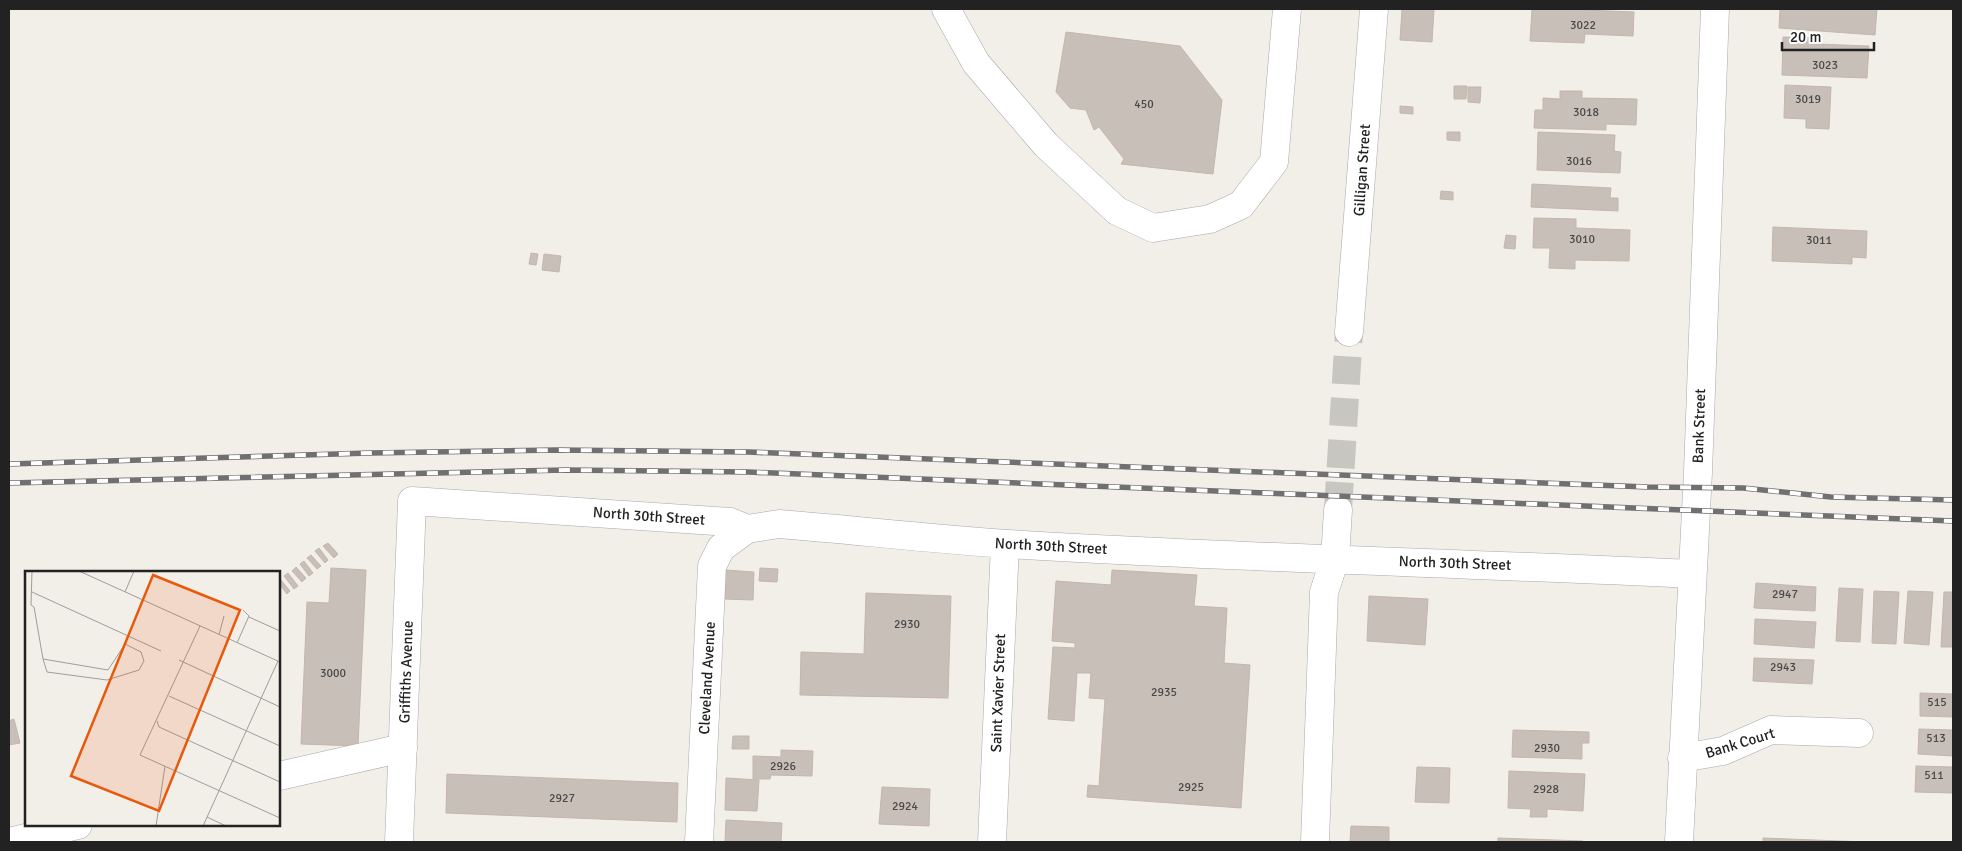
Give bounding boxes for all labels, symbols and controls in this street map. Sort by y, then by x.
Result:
house number: 3022 [1570,18,1596,33]
scale bar [1782,20,1874,52]
text: 20 m [1790,28,1821,46]
house number: 3023 [1812,58,1838,73]
house number: 3019 [1795,92,1821,107]
house number: 450 [1134,97,1154,112]
house number: 3018 [1573,105,1599,120]
street label: Gilligan Street [1350,123,1374,217]
house number: 3016 [1566,154,1592,169]
house number: 3010 [1569,232,1595,247]
house number: 3011 [1806,233,1832,248]
street label: Bank Street [1689,388,1709,464]
street label: North 30th Street [592,503,706,529]
street label: North 30th Street [994,534,1108,558]
street label: North 30th Street [1398,552,1512,574]
inset map [25,571,280,826]
house number: 2947 [1772,587,1798,602]
house number: 2930 [894,617,920,632]
street label: Griffiths Avenue [395,620,417,724]
street label: Cleveland Avenue [695,621,719,735]
street label: Saint Xavier Street [987,633,1009,753]
house number: 2943 [1770,660,1796,675]
house number: 3000 [320,666,346,681]
house number: 2935 [1151,685,1177,700]
house number: 515 [1927,695,1947,710]
street label: Bank Court [1703,724,1777,762]
house number: 513 [1926,731,1946,746]
house number: 2930 [1534,741,1560,756]
house number: 2926 [770,759,796,774]
house number: 511 [1924,768,1944,783]
house number: 2925 [1178,780,1204,795]
house number: 2928 [1533,782,1559,797]
house number: 2927 [549,791,575,806]
house number: 2924 [892,799,918,814]

